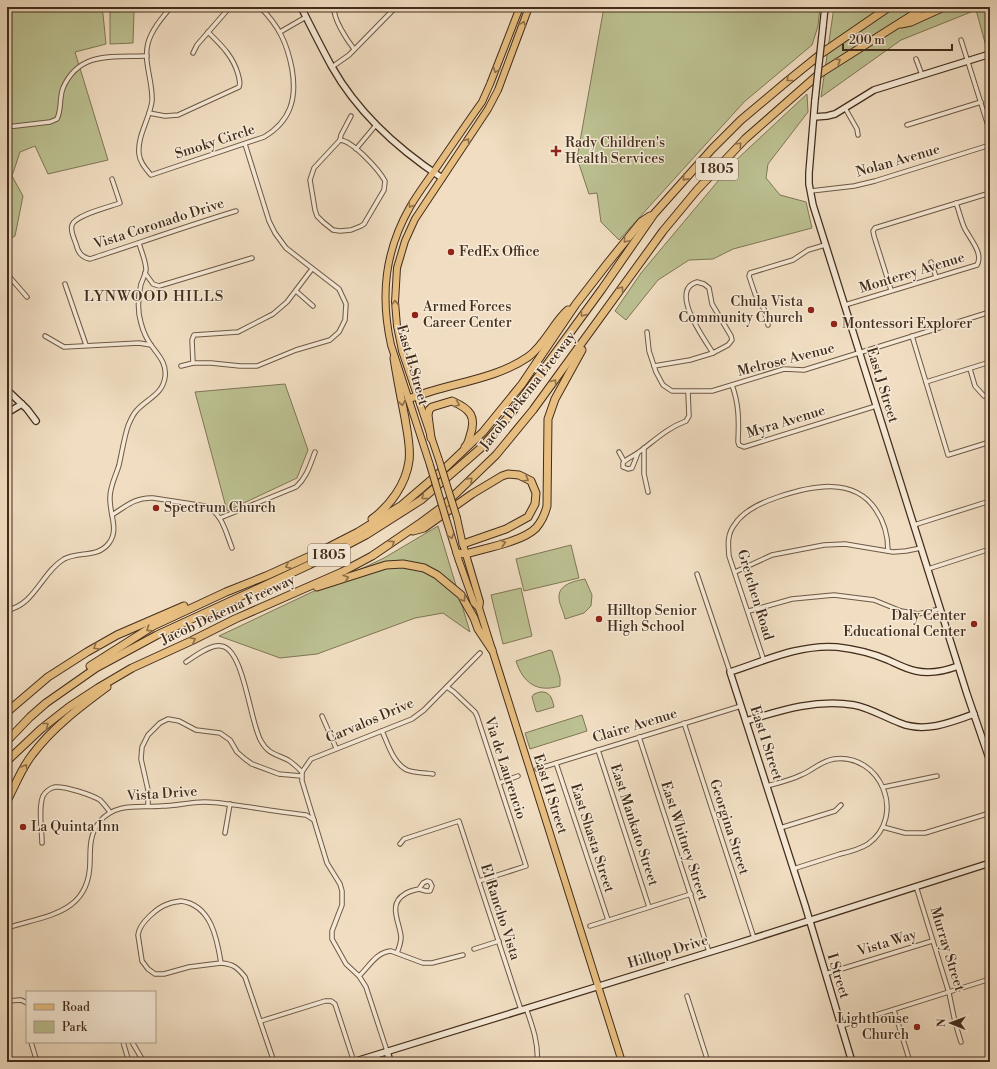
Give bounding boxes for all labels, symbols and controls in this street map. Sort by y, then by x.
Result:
one-way arrow [518,20,526,27]
scale bar [843,26,952,52]
text: 200 m [849,33,885,48]
one-way arrow [834,59,841,66]
one-way arrow [493,65,501,73]
one-way arrow [787,74,794,81]
street label: Smoky Circle [173,121,257,163]
place label: Rady Children's Health Services [565,134,665,168]
one-way arrow [462,138,469,145]
street label: Nolan Avenue [854,140,942,182]
one-way arrow [734,142,742,150]
marker: Rady Children's Health Services [550,145,562,157]
road number: I 805 [696,158,738,180]
one-way arrow [683,174,690,181]
street label: Vista Coronado Drive [90,194,227,254]
one-way arrow [409,201,416,208]
one-way arrow [623,235,630,243]
place label: FedEx Office [459,243,540,261]
marker: FedEx Office [446,247,456,257]
street label: Monterey Avenue [857,248,967,298]
one-way arrow [616,286,624,293]
district label: LYNWOOD HILLS [84,287,224,306]
place label: Chula Vista Community Church [678,293,804,327]
place label: Armed Forces Career Center [422,298,512,332]
one-way arrow [391,300,399,306]
marker: Chula Vista Community Church [806,305,816,315]
marker: Armed Forces Career Center [410,310,420,320]
one-way arrow [581,310,588,317]
place label: Montessori Explorer [842,315,972,333]
marker: Montessori Explorer [829,319,839,329]
street label: East H Street [392,323,432,407]
street label: Jacob Dekema Freeway [475,328,580,455]
street label: Melrose Avenue [736,339,836,381]
street label: East J Street [862,345,902,425]
one-way arrow [549,379,556,386]
one-way arrow [397,400,406,406]
one-way arrow [453,400,460,408]
street label: Myra Avenue [744,402,828,442]
one-way arrow [521,474,528,481]
one-way arrow [465,477,473,485]
one-way arrow [421,492,429,499]
place label: Spectrum Church [164,499,277,517]
marker: Spectrum Church [151,503,161,513]
one-way arrow [446,532,455,539]
one-way arrow [500,539,507,548]
one-way arrow [388,540,395,548]
road number: I 805 [308,544,350,566]
street label: Gretchen Road [733,547,777,643]
one-way arrow [284,561,292,569]
street label: Jacob Dekema Freeway [157,571,298,649]
one-way arrow [343,574,350,583]
one-way arrow [458,595,465,602]
place label: Hilltop Senior High School [607,602,697,636]
place label: Daly Center Educational Center [843,607,966,641]
marker: Hilltop Senior High School [594,614,604,624]
marker: Daly Center Educational Center [969,619,979,629]
one-way arrow [146,624,153,632]
one-way arrow [188,637,196,645]
one-way arrow [93,643,100,650]
street label: Carvalos Drive [323,694,417,748]
street label: East I Street [746,704,786,782]
street label: Claire Avenue [591,705,679,747]
street label: Via de Laurencio [480,713,530,822]
one-way arrow [41,723,48,730]
street label: East H Street [529,752,571,836]
street label: East Mankato Street [606,762,662,888]
one-way arrow [20,764,27,771]
street label: Georgina Street [705,777,753,877]
street label: East Whitney Street [656,779,712,903]
street label: East Shasta Street [566,781,618,895]
street label: Vista Drive [125,783,198,806]
place label: La Quinta Inn [31,818,120,836]
marker: La Quinta Inn [18,822,28,832]
street label: El Rancho Vista [476,861,524,963]
street label: Murray Street [926,905,968,993]
street label: Vista Way [854,925,919,961]
street label: Hilltop Drive [625,931,711,973]
street label: I Street [823,951,853,1001]
legend [26,991,156,1043]
text: Road [62,1000,90,1015]
north arrow [931,1003,971,1043]
place label: Lighthouse Church [837,1010,910,1044]
text: N [935,1018,949,1027]
text: Park [62,1020,88,1035]
marker: Lighthouse Church [912,1022,922,1032]

